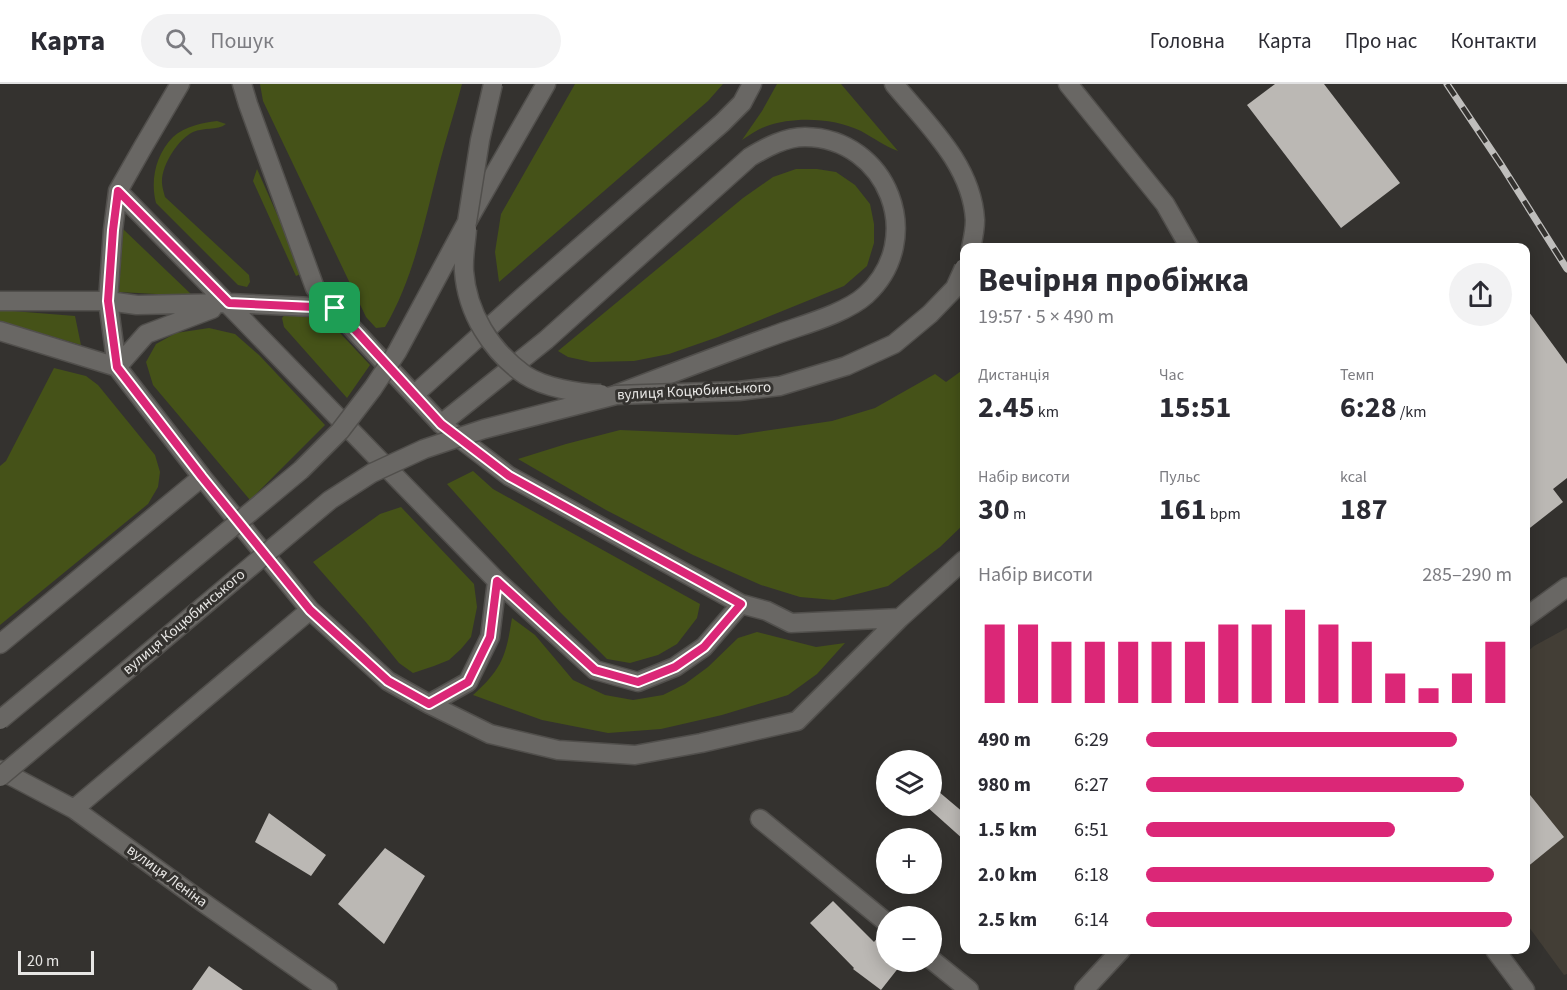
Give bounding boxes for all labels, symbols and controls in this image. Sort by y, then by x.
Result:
search box [141,14,561,68]
text: Карта [30,21,105,61]
icon: search [162,25,195,58]
text: Пошук [210,25,274,57]
text: Головна [1150,26,1225,56]
text: Карта [1258,26,1312,56]
text: Про нас [1345,26,1417,56]
text: Контакти [1450,26,1537,56]
text: Вечірня пробіжка [978,257,1249,304]
button: share [1449,263,1512,326]
pin [309,282,360,333]
icon: arrive [318,291,351,324]
text: 19:57 · 5 × 490 m [978,303,1114,331]
text: Дистанція [978,364,1050,386]
text: Час [1159,364,1184,386]
text: Темп [1340,364,1374,386]
street label: вулиця Коцюбинського [616,376,772,406]
text: 2.45 [978,386,1035,429]
text: 15:51 [1159,386,1231,429]
text: 6:28 [1340,386,1397,429]
text: km [1035,401,1059,423]
text: /km [1397,401,1427,423]
text: Набір висоти [978,466,1070,488]
text: Пульс [1159,466,1200,488]
text: kcal [1340,466,1367,488]
text: 30 [978,488,1010,531]
text: 161 [1159,488,1207,531]
text: 187 [1340,488,1388,531]
text: m [1010,503,1026,525]
text: bpm [1207,503,1241,525]
text: Набір висоти [978,561,1093,589]
text: 285–290 m [1422,561,1512,589]
street label: вулиця Коцюбинського [118,564,250,680]
text: 490 m [978,726,1031,754]
text: 6:29 [1074,726,1109,754]
map controls [876,750,942,972]
button: layers [876,750,942,816]
text: 980 m [978,771,1031,799]
text: 6:27 [1074,771,1109,799]
text: 1.5 km [978,816,1037,844]
text: 6:51 [1074,816,1109,844]
button: + [876,828,942,894]
street label: вулиця Леніна [122,840,212,912]
text: 2.0 km [978,861,1037,889]
text: 6:18 [1074,861,1109,889]
button: − [876,906,942,972]
text: 2.5 km [978,906,1037,934]
text: 6:14 [1074,906,1109,934]
scale bar [18,948,94,976]
text: 20 m [27,950,59,972]

